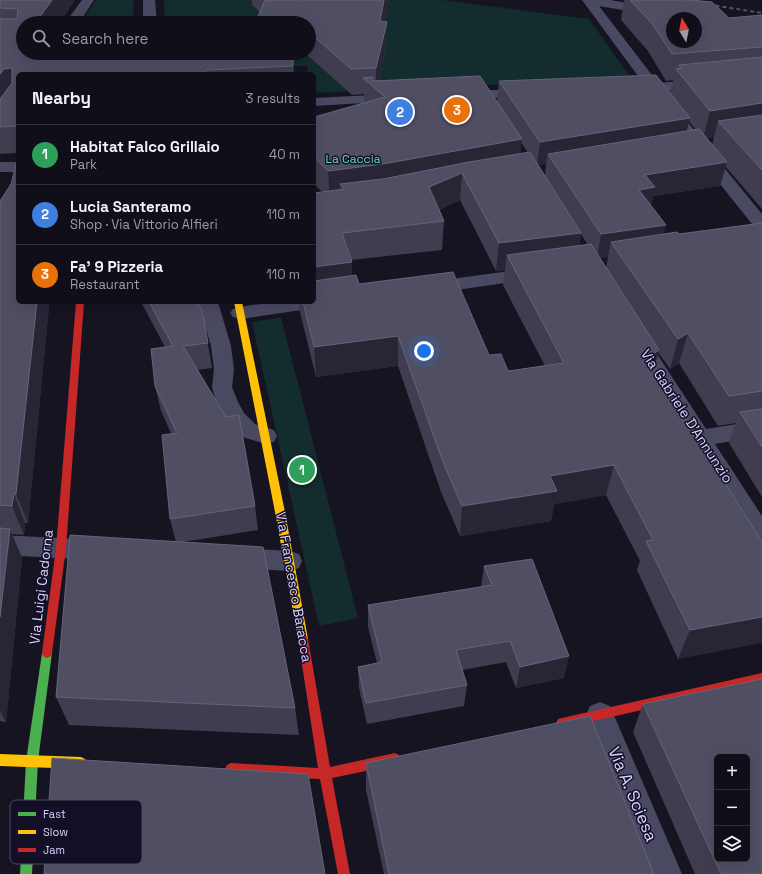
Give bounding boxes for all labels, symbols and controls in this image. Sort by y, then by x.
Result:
north arrow [666,12,702,48]
search box [16,16,316,60]
icon: search [30,27,52,49]
text: Search here [62,29,148,48]
text: Nearby [32,87,91,109]
text: 3 results [246,90,300,107]
pin: 3 [444,95,470,125]
pin: 2 [387,97,413,127]
text: Habitat Falco Grillaio [70,137,220,156]
text: 1 [42,146,48,163]
text: 40 m [269,146,300,163]
park label: La Caccia [325,151,381,167]
text: Park [70,156,97,173]
text: Lucia Santeramo [70,197,191,216]
text: 2 [41,206,49,223]
text: 110 m [266,206,300,223]
text: Shop · Via Vittorio Alfieri [70,216,218,233]
text: Fa’ 9 Pizzeria [70,257,163,276]
text: 3 [41,266,49,283]
text: 110 m [266,266,300,283]
text: Restaurant [70,276,140,293]
your location [414,341,434,361]
street label: Via Gabriele D'Annunzio [637,346,737,486]
pin: 1 [289,455,315,485]
street label: Via Francesco Baracca [272,510,316,664]
street label: Via Luigi Cadorna [25,528,57,646]
street label: Via A. Sciesa [603,743,663,845]
map controls [714,754,750,862]
button: + [714,754,750,790]
button: − [714,790,750,826]
legend [10,800,142,864]
text: Fast [43,807,66,821]
text: Slow [43,825,68,839]
button: layers [714,826,750,862]
text: Jam [43,843,65,857]

